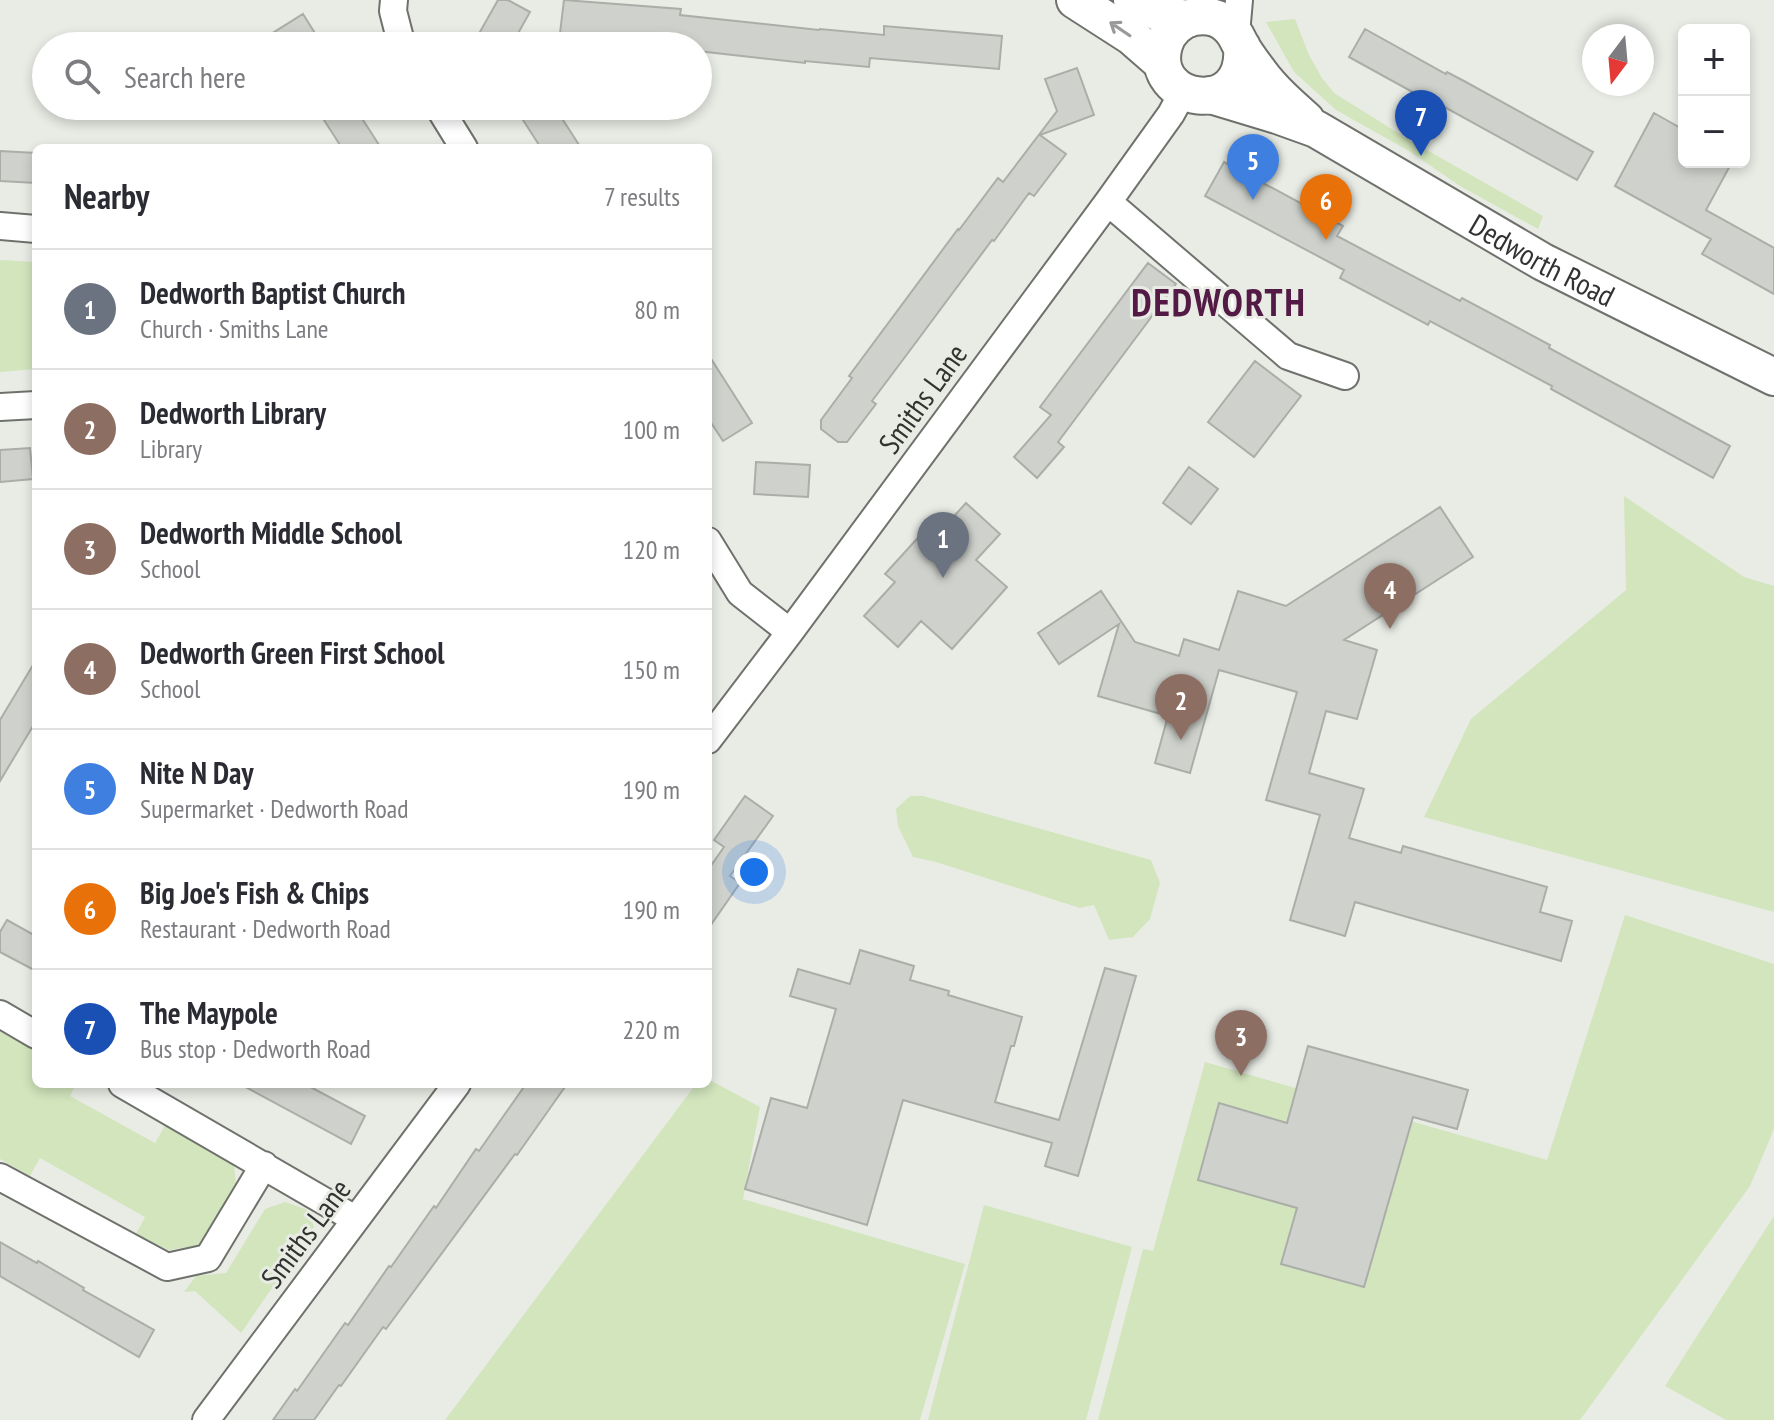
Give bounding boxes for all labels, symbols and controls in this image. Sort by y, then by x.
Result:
one-way arrow [1110,21,1132,37]
north arrow [1582,24,1654,96]
map controls [1678,24,1750,168]
button: + [1678,24,1750,96]
search box [32,32,712,120]
icon: search [60,54,104,98]
text: Search here [124,57,246,96]
pin: 7 [1395,90,1447,156]
button: − [1678,96,1750,168]
pin: 5 [1227,134,1279,200]
text: Nearby [64,174,149,218]
pin: 6 [1300,174,1352,240]
text: 7 results [604,180,680,213]
street label: Dedworth Road [1463,204,1622,314]
text: Dedworth Baptist Church [140,273,405,312]
district label: DEDWORTH [1131,277,1307,326]
text: 1 [84,293,96,326]
text: 80 m [634,293,680,326]
text: Church · Smiths Lane [140,312,329,345]
street label: Smiths Lane [869,335,975,461]
text: Dedworth Library [140,393,326,432]
text: 2 [84,413,96,446]
text: 100 m [622,413,680,446]
text: Library [140,432,202,465]
pin: 1 [917,512,969,578]
text: Dedworth Middle School [140,513,402,552]
text: 3 [84,533,96,566]
text: 120 m [622,533,680,566]
text: School [140,552,200,585]
pin: 4 [1364,563,1416,629]
text: Dedworth Green First School [140,633,445,672]
text: 4 [84,653,96,686]
text: 150 m [622,653,680,686]
text: School [140,672,200,705]
pin: 2 [1155,674,1207,740]
text: Nite N Day [140,753,253,792]
text: 5 [84,773,96,806]
text: 190 m [622,773,680,806]
text: Supermarket · Dedworth Road [140,792,409,825]
your location [734,852,774,892]
text: Big Joe's Fish & Chips [140,873,369,912]
text: 6 [84,893,96,926]
text: 190 m [622,893,680,926]
text: Restaurant · Dedworth Road [140,912,391,945]
text: The Maypole [140,993,278,1032]
pin: 3 [1215,1010,1267,1076]
text: 7 [84,1013,96,1046]
text: 220 m [622,1013,680,1046]
text: Bus stop · Dedworth Road [140,1032,371,1065]
street label: Smiths Lane [251,1171,359,1295]

